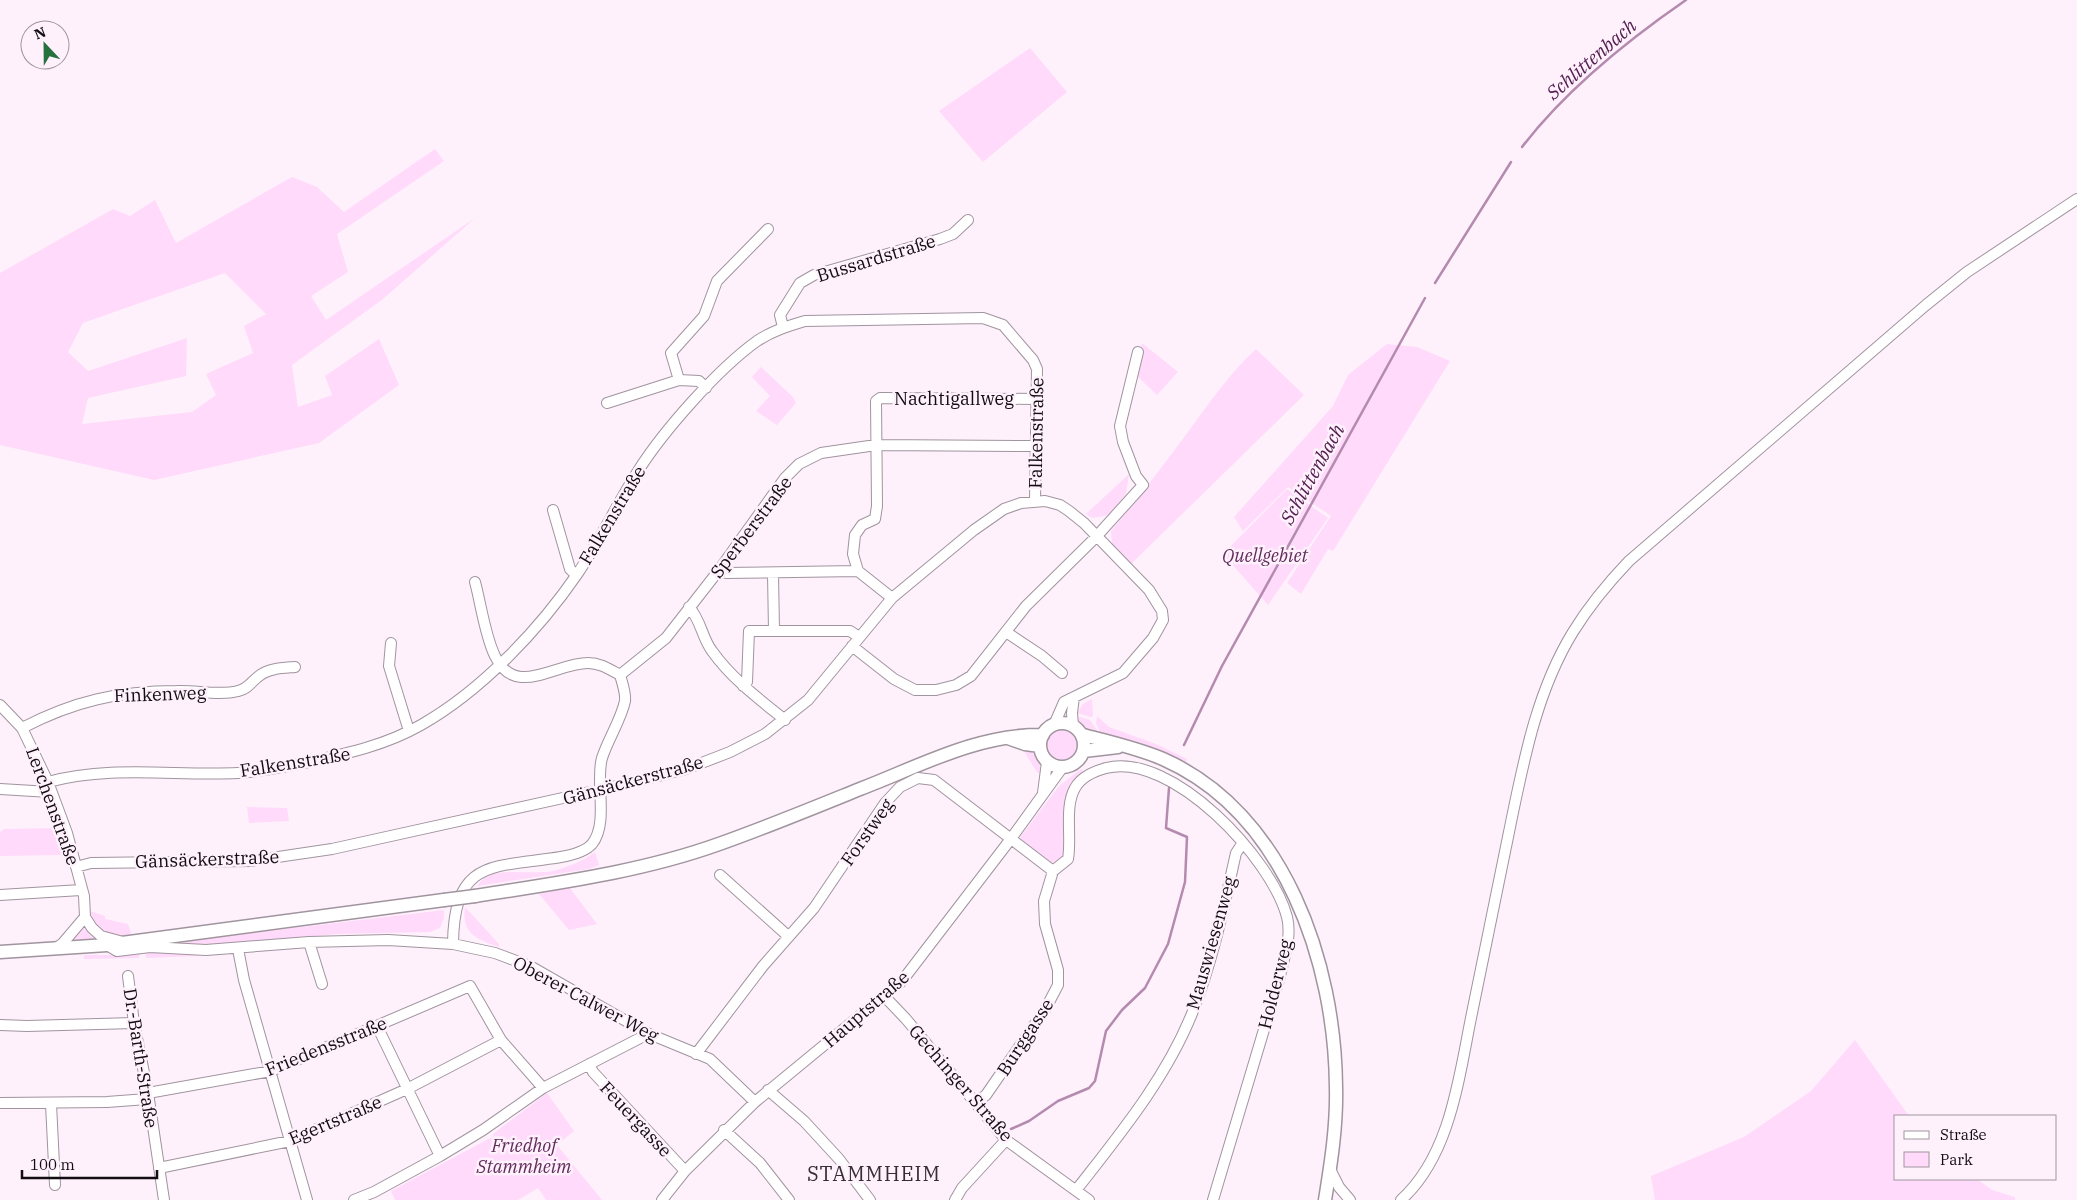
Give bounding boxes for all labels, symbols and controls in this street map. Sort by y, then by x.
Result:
water label: Schlittenbach [1540,13,1641,105]
north arrow [20,20,70,70]
text: N [32,23,49,43]
street label: Bussardstraße [814,229,938,287]
street label: Falkenstraße [1024,377,1048,489]
street label: Nachtigallweg [894,387,1014,410]
water label: Schlittenbach [1274,419,1350,529]
street label: Falkenstraße [574,461,650,569]
street label: Sperberstraße [705,471,797,583]
park label: Quellgebiet [1222,544,1309,567]
street label: Finkenweg [113,681,207,707]
street label: Falkenstraße [238,742,352,782]
street label: Lerchenstraße [21,744,85,868]
street label: Gänsäckerstraße [560,750,706,810]
street label: Forstweg [835,794,899,870]
street label: Gänsäckerstraße [135,845,279,873]
street label: Mauswiesenweg [1181,873,1241,1012]
street label: Holderweg [1253,936,1297,1031]
street label: Oberer Calwer Weg [509,951,663,1047]
street label: Hauptstraße [818,965,914,1053]
street label: Dr.-Barth-Straße [119,987,163,1129]
street label: Burggasse [992,994,1058,1080]
street label: Friedensstraße [262,1011,390,1081]
street label: Gechinger Straße [904,1020,1018,1146]
street label: Feuergasse [595,1076,677,1162]
street label: Egertstraße [285,1090,385,1150]
legend [1894,1115,2057,1180]
text: Straße [1940,1125,1987,1144]
park label: Friedhof Stammheim [476,1134,571,1178]
scale bar [22,1148,158,1180]
text: Park [1940,1150,1973,1169]
text: 100 m [30,1155,75,1174]
district label: STAMMHEIM [807,1160,941,1187]

